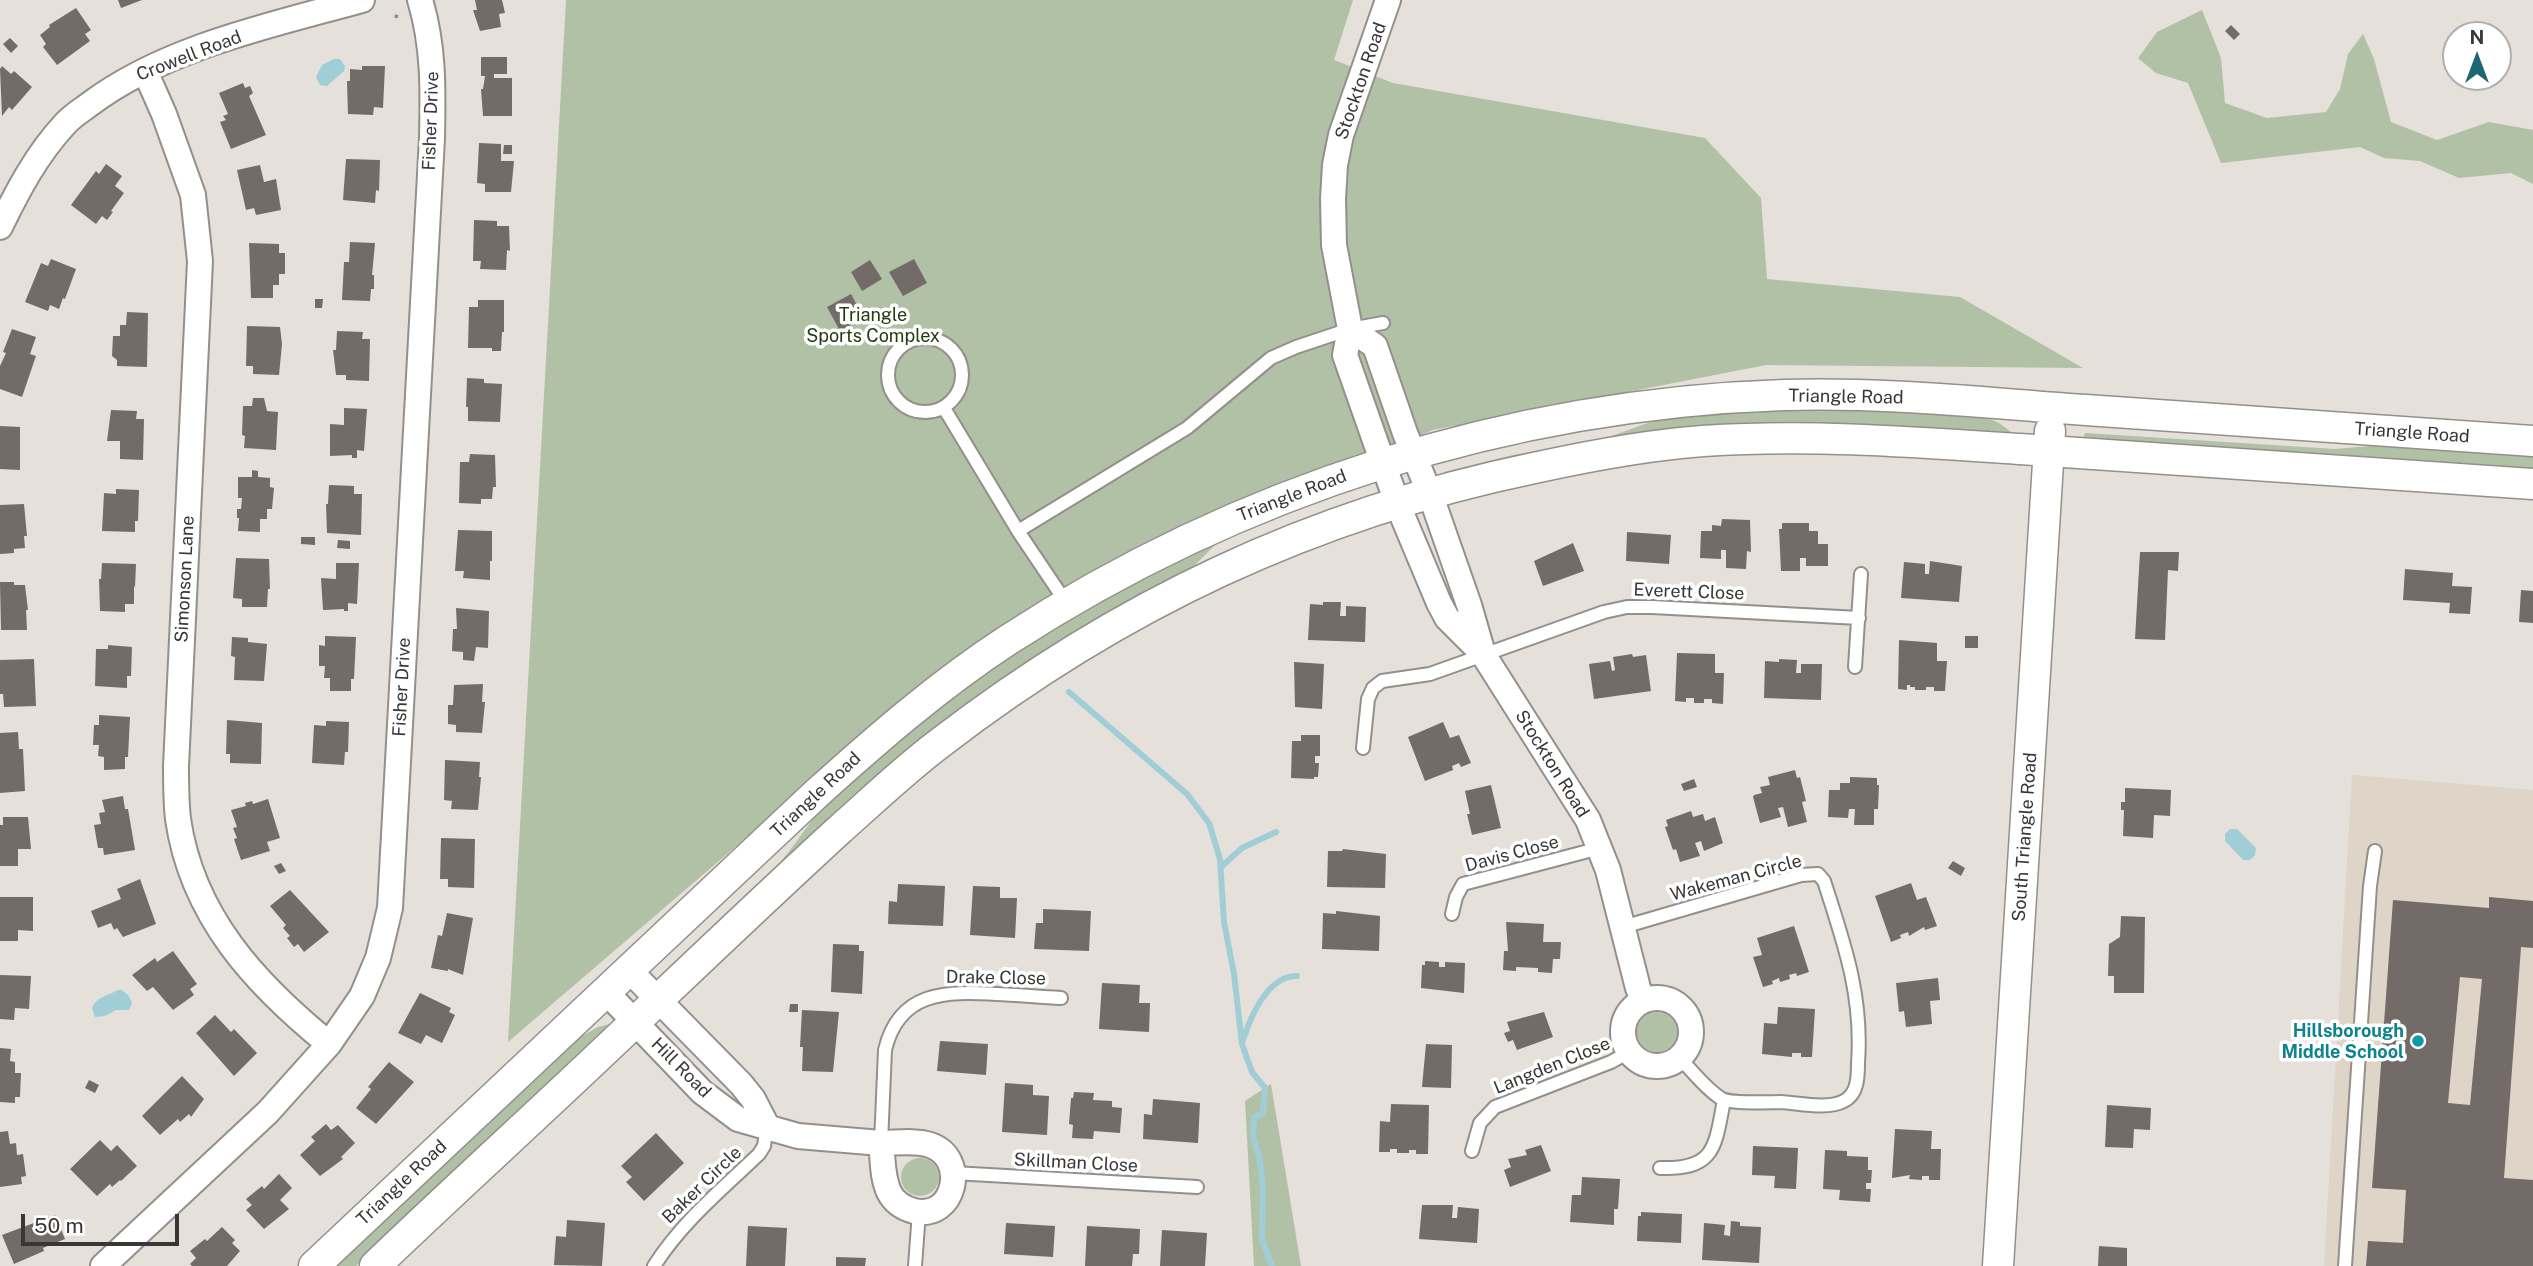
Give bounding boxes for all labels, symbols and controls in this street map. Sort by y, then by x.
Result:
street label: Stockton Road [1331,20,1391,142]
north arrow [2442,21,2512,91]
street label: Crowell Road [133,26,245,86]
text: N [2470,26,2484,48]
street label: Fisher Drive [418,71,444,171]
park label: Triangle Sports Complex [806,304,940,346]
street label: Triangle Road [1788,385,1904,409]
street label: Triangle Road [2354,418,2470,448]
street label: Triangle Road [1234,465,1350,527]
street label: Simonson Lane [171,515,199,643]
street label: Everett Close [1633,579,1745,605]
street label: Fisher Drive [389,637,415,737]
street label: Stockton Road [1510,706,1594,822]
street label: Triangle Road [766,748,866,842]
street label: South Triangle Road [2008,752,2042,922]
street label: Davis Close [1463,831,1561,877]
street label: Wakeman Circle [1668,850,1804,906]
street label: Drake Close [946,966,1046,990]
place label: Hillsborough Middle School [2281,1020,2404,1062]
street label: Hill Road [646,1033,716,1103]
street label: Langden Close [1491,1033,1613,1099]
marker: Hillsborough Middle School [2410,1033,2426,1049]
street label: Triangle Road [352,1136,452,1230]
street label: Baker Circle [658,1142,746,1228]
street label: Skillman Close [1013,1149,1139,1177]
scale bar [24,1200,182,1244]
text: 50 m [34,1213,84,1238]

